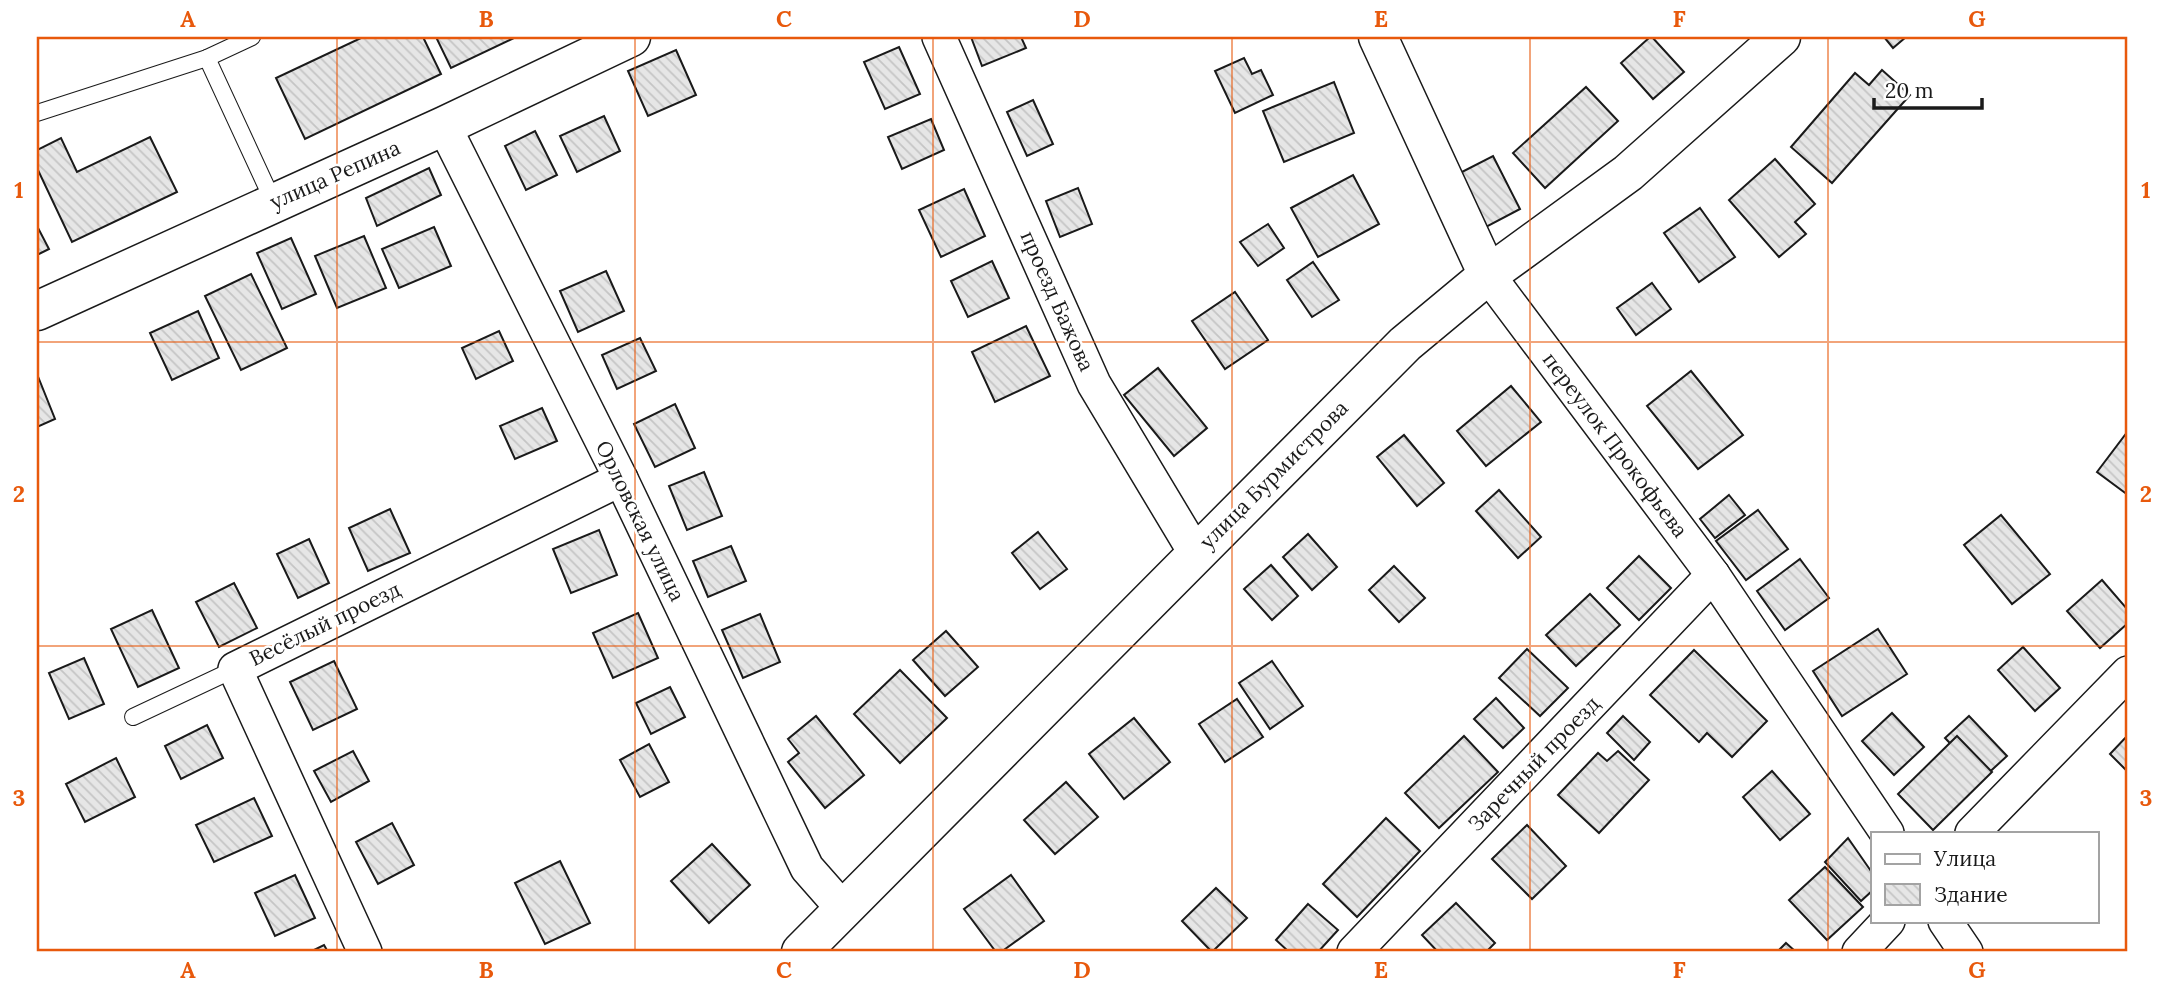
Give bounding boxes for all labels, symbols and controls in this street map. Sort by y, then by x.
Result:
text: A [180,4,196,33]
text: B [478,4,494,33]
text: C [776,4,792,33]
text: D [1073,4,1091,33]
text: E [1374,4,1388,33]
text: F [1672,4,1686,33]
text: G [1968,4,1986,33]
scale bar [1874,66,1983,110]
text: 20 m [1885,77,1934,104]
street label: улица Репина [265,134,404,215]
text: 1 [14,175,24,204]
text: 1 [2141,175,2151,204]
street label: проезд Бажова [1014,226,1101,375]
street label: переулок Прокофьева [1537,347,1694,543]
street label: улица Бурмистрова [1194,394,1354,555]
street label: Орловская улица [590,436,691,606]
text: 2 [13,479,25,508]
text: 2 [2140,479,2152,508]
street label: Весёлый проезд [245,575,405,672]
street label: Заречный проезд [1462,690,1605,837]
text: 3 [13,783,25,812]
text: 3 [2140,783,2152,812]
legend [1871,832,2098,922]
text: Улица [1933,845,1996,872]
text: Здание [1934,881,2008,908]
text: A [180,955,196,984]
text: B [478,955,494,984]
text: C [776,955,792,984]
text: D [1073,955,1091,984]
text: E [1374,955,1388,984]
text: F [1672,955,1686,984]
text: G [1968,955,1986,984]

